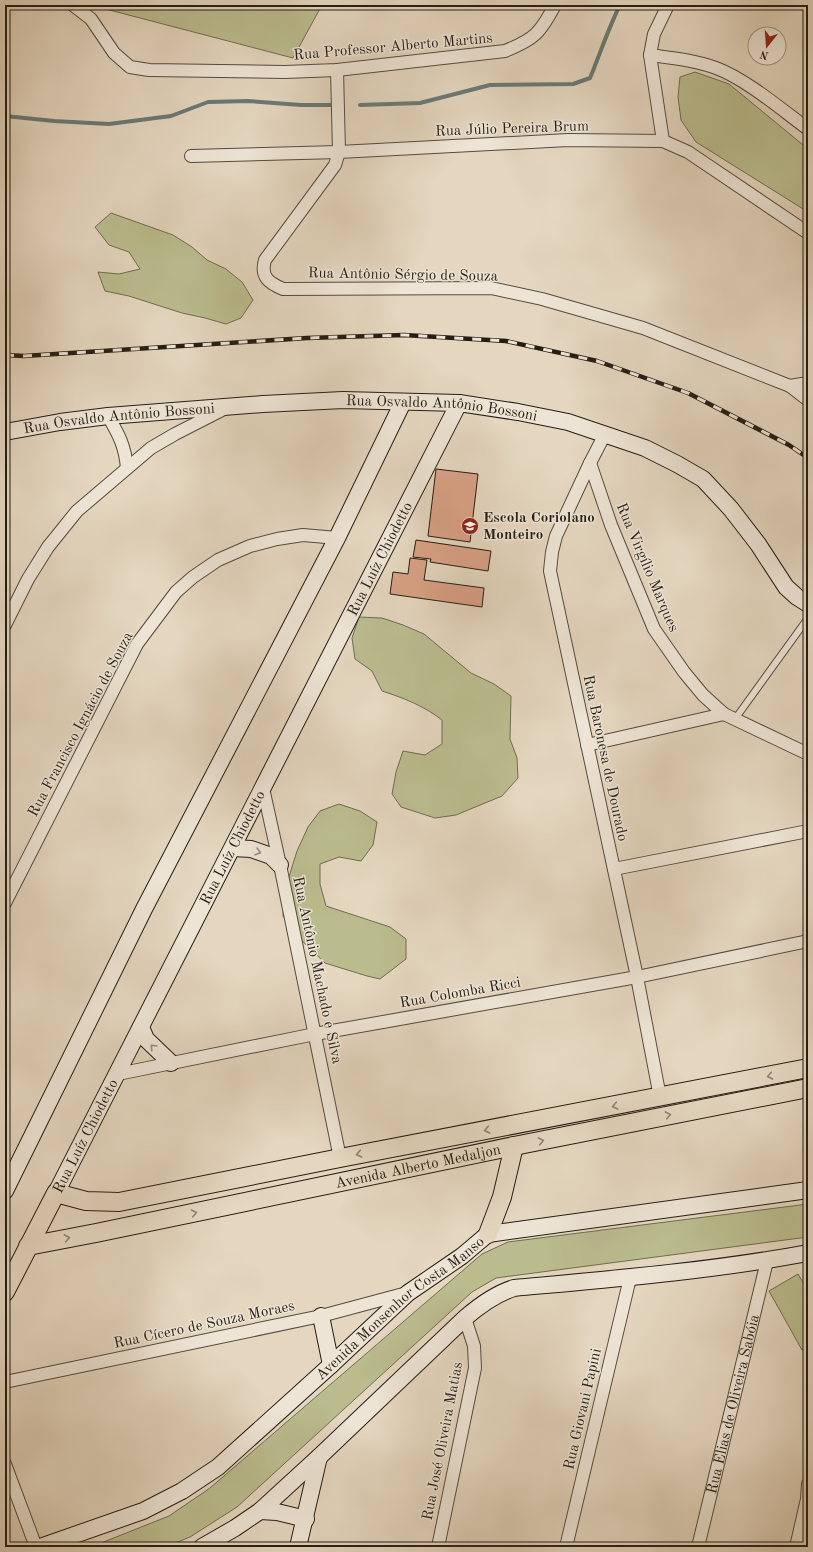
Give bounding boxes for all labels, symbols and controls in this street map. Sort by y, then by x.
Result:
north arrow [747,26,787,66]
street label: Rua Professor Alberto Martins [293,31,493,64]
text: N [758,47,770,61]
street label: Rua Júlio Pereira Brum [435,119,589,140]
street label: Rua Antônio Sérgio de Souza [308,266,499,285]
street label: Rua Osvaldo Antônio Bossoni [346,394,538,425]
street label: Rua Osvaldo Antônio Bossoni [22,402,215,437]
street label: Rua Luíz Chiodetto [346,500,416,619]
street label: Rua Virgílio Marques [613,501,681,634]
place label: Escola Coriolano Monteiro [483,511,595,543]
school or university icon: Escola Coriolano Monteiro [460,516,480,536]
street label: Rua Francisco Ignácio de Souza [26,629,137,820]
street label: Rua Baronesa de Dourado [580,674,630,843]
street label: Rua Luíz Chiodetto [198,789,269,908]
one-way arrow [255,847,262,856]
street label: Rua Antônio Machado e Silva [289,875,344,1066]
street label: Rua Colomba Ricci [399,975,522,1011]
one-way arrow [150,1044,158,1052]
one-way arrow [767,1071,773,1080]
street label: Rua Luíz Chiodetto [51,1077,122,1196]
one-way arrow [612,1101,618,1110]
one-way arrow [665,1112,671,1120]
one-way arrow [484,1125,490,1134]
one-way arrow [538,1137,544,1145]
street label: Avenida Alberto Medaljon [334,1143,502,1192]
one-way arrow [356,1149,362,1158]
one-way arrow [191,1209,197,1217]
one-way arrow [64,1235,70,1243]
street label: Avenida Monsenhor Costa Manso [314,1235,488,1384]
street label: Rua Cícero de Souza Moraes [112,1299,296,1352]
street label: Rua Elias de Oliveira Sabóia [705,1313,763,1496]
street label: Rua Giovani Papini [562,1347,605,1472]
street label: Rua José Oliveira Matias [421,1361,466,1522]

